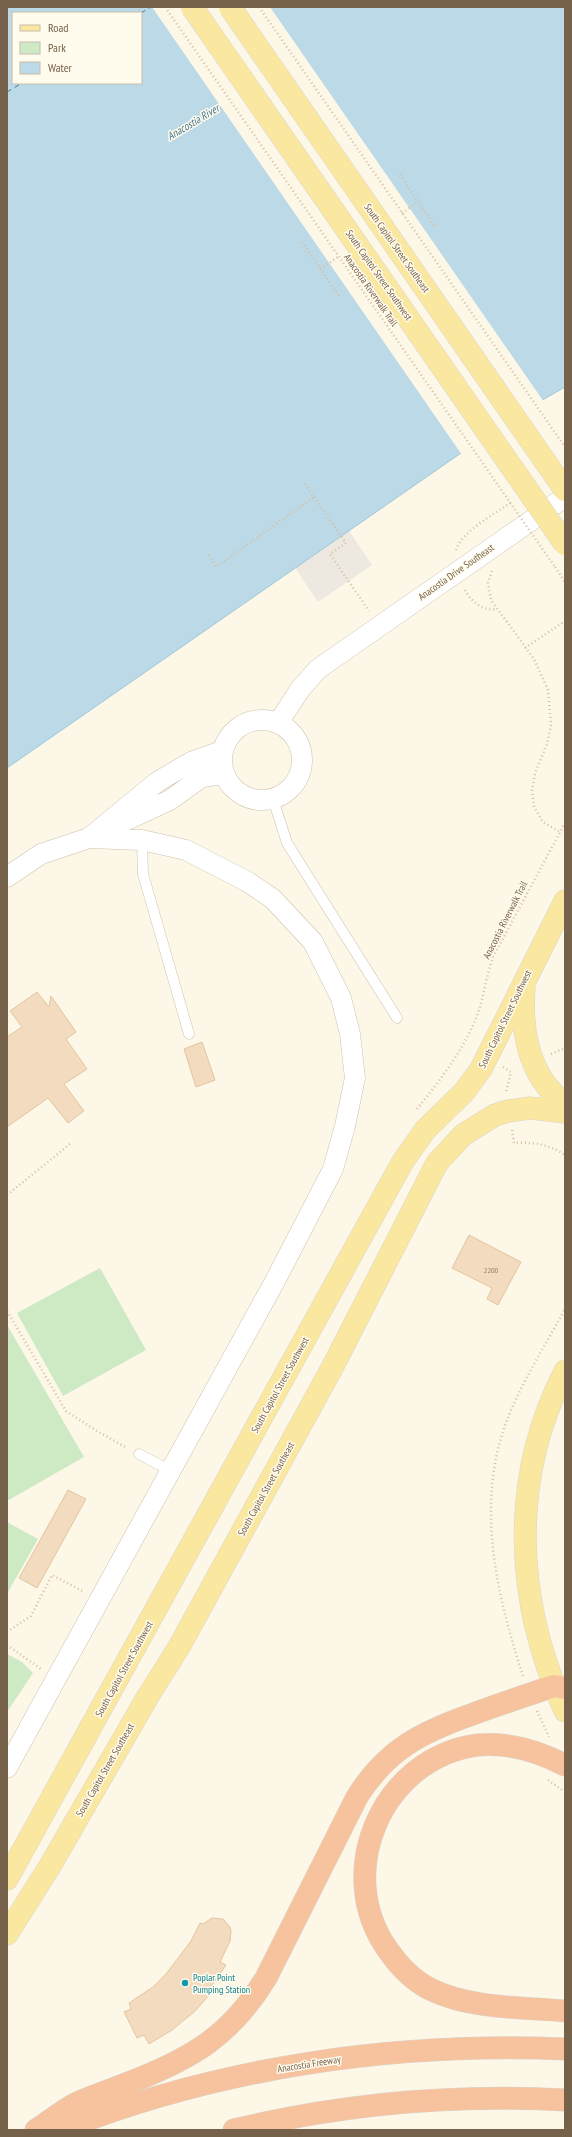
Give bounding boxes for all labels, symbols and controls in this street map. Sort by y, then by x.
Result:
legend [12,12,142,84]
text: Road [48,20,68,35]
text: Park [48,40,66,55]
text: Water [48,60,73,75]
water label: Anacostia River [164,100,223,143]
street label: South Capitol Street Southeast [361,201,433,295]
street label: South Capitol Street Southwest [343,227,415,323]
street label: Anacostia Riverwalk Trail [341,251,401,329]
street label: Anacostia Drive Southeast [415,541,497,603]
street label: Anacostia Riverwalk Trail [480,878,531,961]
street label: South Capitol Street Southwest [476,968,535,1070]
house number: 2200 [484,1265,499,1275]
street label: South Capitol Street Southwest [248,1335,312,1435]
street label: South Capitol Street Southeast [235,1439,297,1538]
street label: South Capitol Street Southwest [92,1619,156,1719]
street label: South Capitol Street Southeast [73,1721,137,1819]
place label: Poplar Point Pumping Station [193,1971,250,1996]
marker: Poplar Point Pumping Station [180,1978,190,1988]
street label: Anacostia Freeway [276,2053,342,2075]

